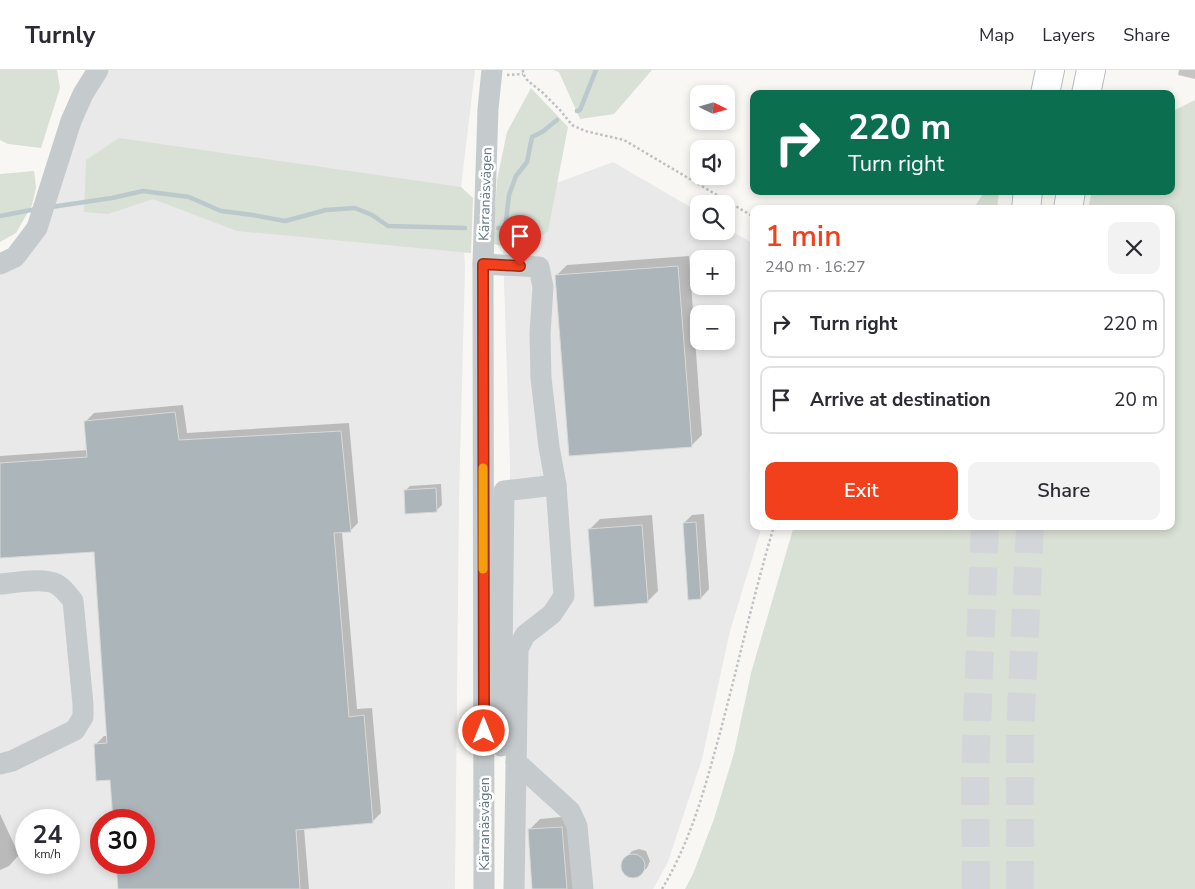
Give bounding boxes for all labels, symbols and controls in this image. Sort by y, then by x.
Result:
text: Turnly [25,19,95,51]
text: Map [979,23,1014,47]
text: Layers [1042,23,1095,47]
text: Share [1123,23,1170,47]
north arrow [690,85,735,130]
map controls [690,85,735,350]
text: 220 m [848,104,951,151]
icon: right [765,110,830,175]
button: sound [690,140,735,185]
street label: Kärranäsvägen [474,147,497,241]
text: Turn right [848,149,944,179]
button: search [690,195,735,240]
pin [499,215,541,266]
text: 1 min [765,216,841,257]
icon: arrive [506,222,534,250]
button: close [1108,222,1160,274]
button: + [690,250,735,295]
text: 240 m · 16:27 [765,256,866,278]
button: − [690,305,735,350]
icon: right [767,310,795,338]
text: Turn right [810,311,897,337]
text: 220 m [1103,311,1158,337]
icon: arrive [767,386,795,414]
text: Arrive at destination [810,387,991,413]
text: 20 m [1114,387,1158,413]
button: Exit [765,462,958,520]
button: Share [968,462,1160,520]
position arrow [457,704,509,756]
street label: Kärranäsvägen [475,777,494,871]
speed limit sign: 30 [90,809,155,874]
text: 24 [32,818,63,852]
text: km/h [34,846,61,862]

